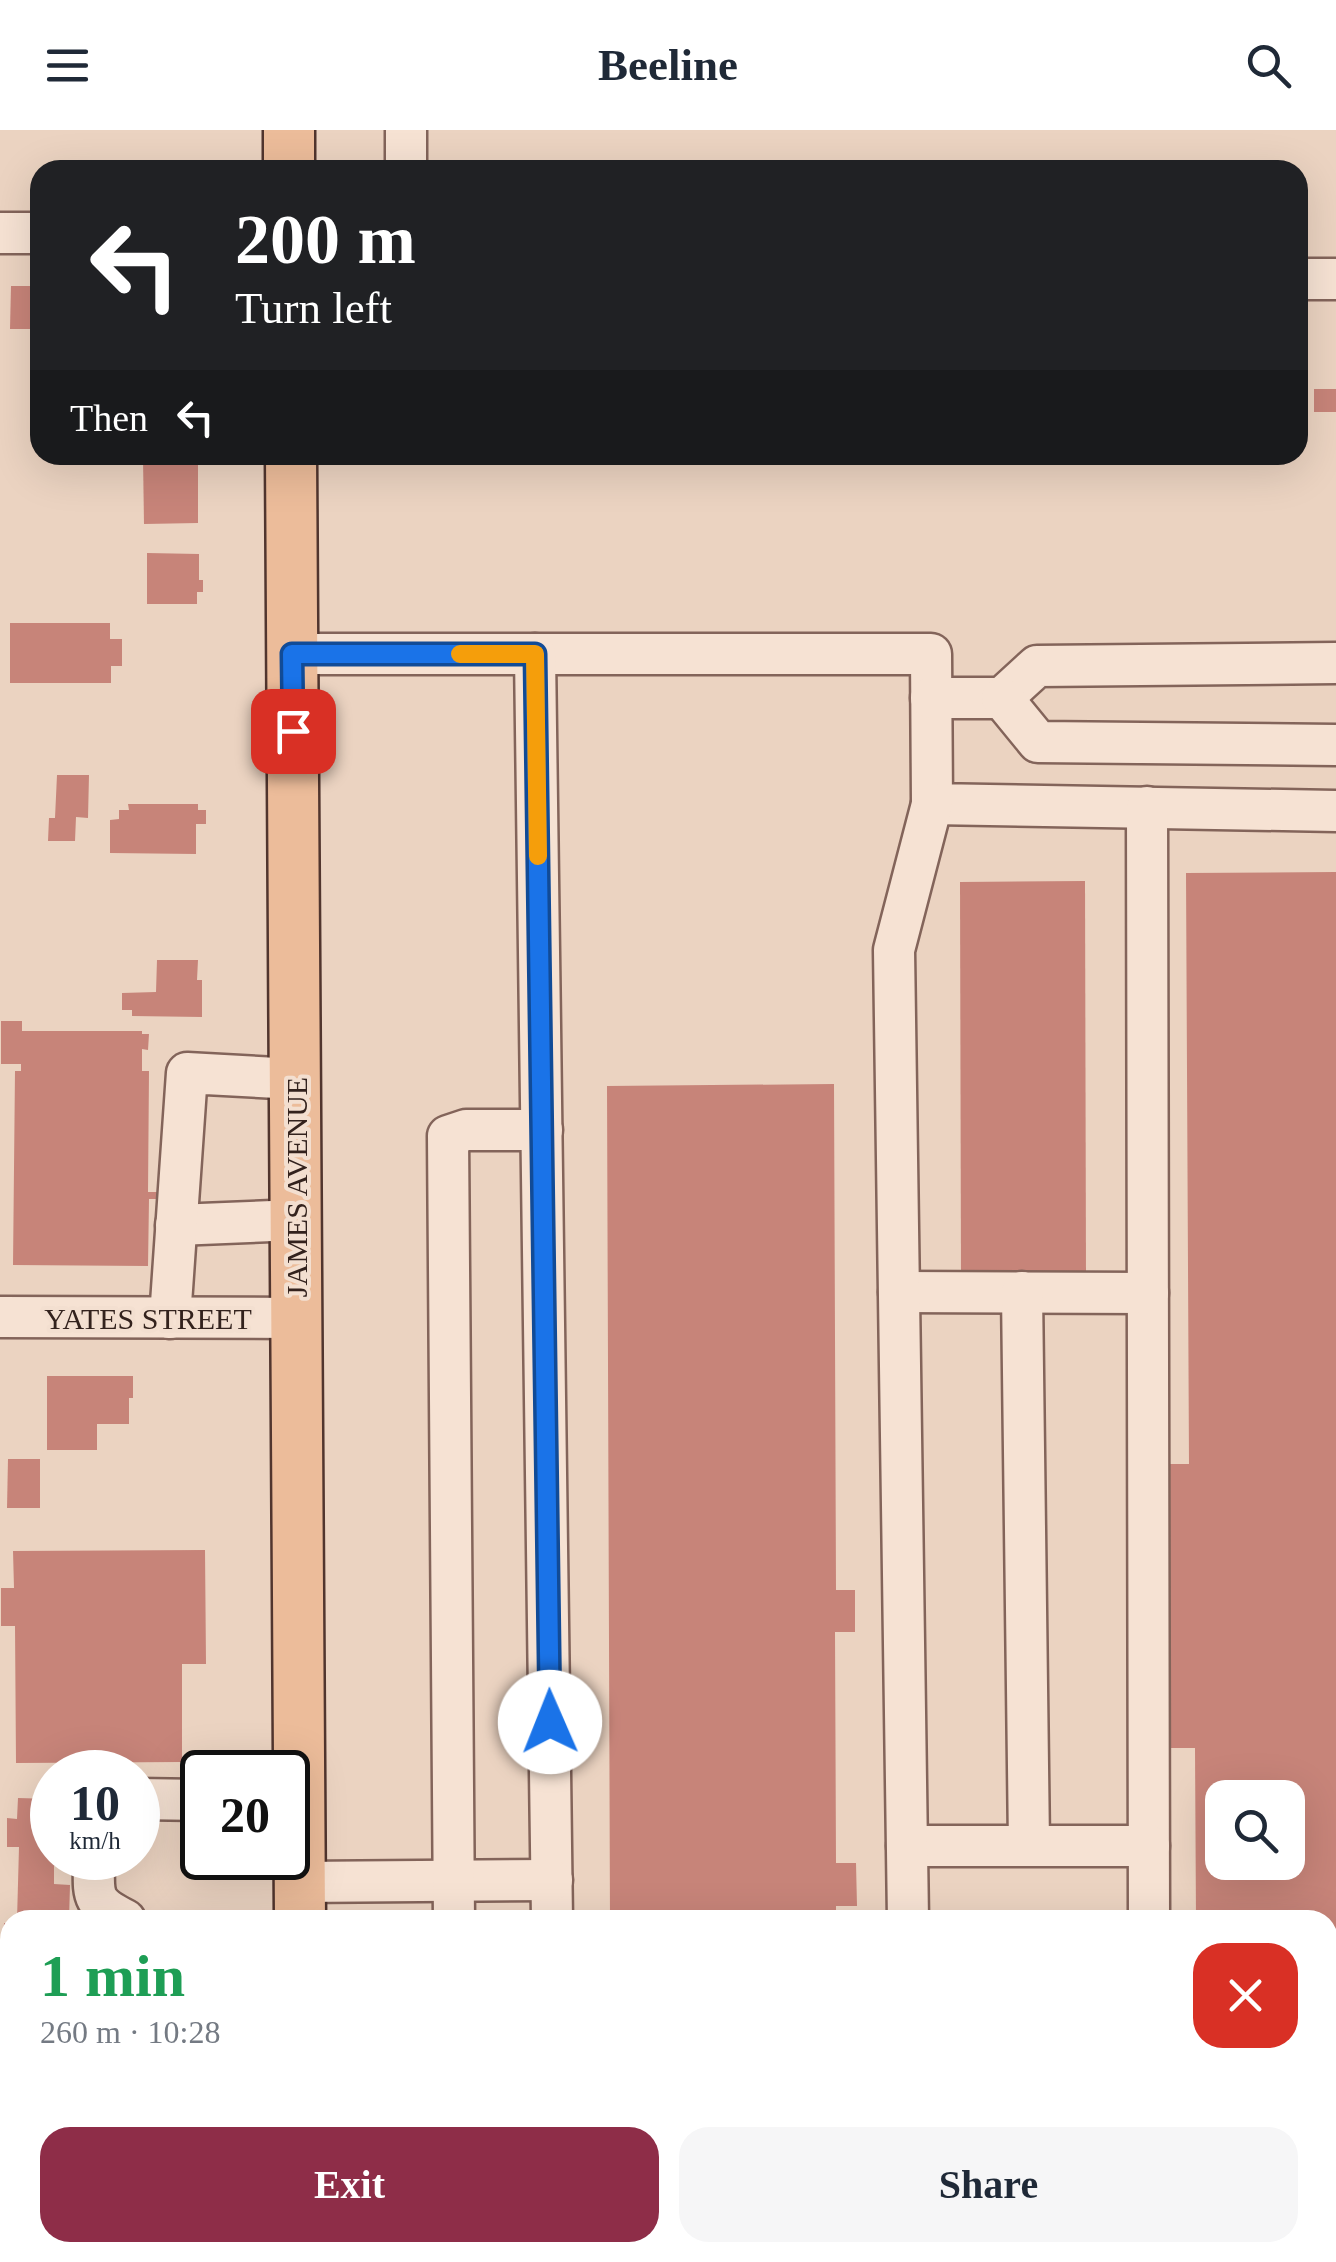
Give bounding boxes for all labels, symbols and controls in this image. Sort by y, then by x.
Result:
icon: menu [40,38,95,93]
icon: search [1241,38,1296,93]
text: Beeline [598,40,738,90]
icon: left [70,200,200,330]
text: 200 m [235,201,416,278]
text: Turn left [235,283,392,333]
icon: left [168,390,223,445]
text: Then [70,397,148,439]
pin [251,689,336,774]
icon: arrive [266,704,321,759]
street label: JAMES AVENUE [280,1077,313,1297]
street label: YATES STREET [44,1302,252,1335]
position arrow [498,1670,602,1774]
speed limit sign: 20 [180,1750,310,1880]
text: 10 [70,1775,120,1831]
map controls [1205,1780,1305,1880]
button: search [1205,1780,1305,1880]
text: km/h [69,1827,121,1854]
text: 1 min [40,1943,185,2009]
button: close [1193,1943,1298,2048]
text: 260 m · 10:28 [40,2014,220,2050]
button: Exit [40,2127,659,2242]
button: Share [679,2127,1298,2242]

